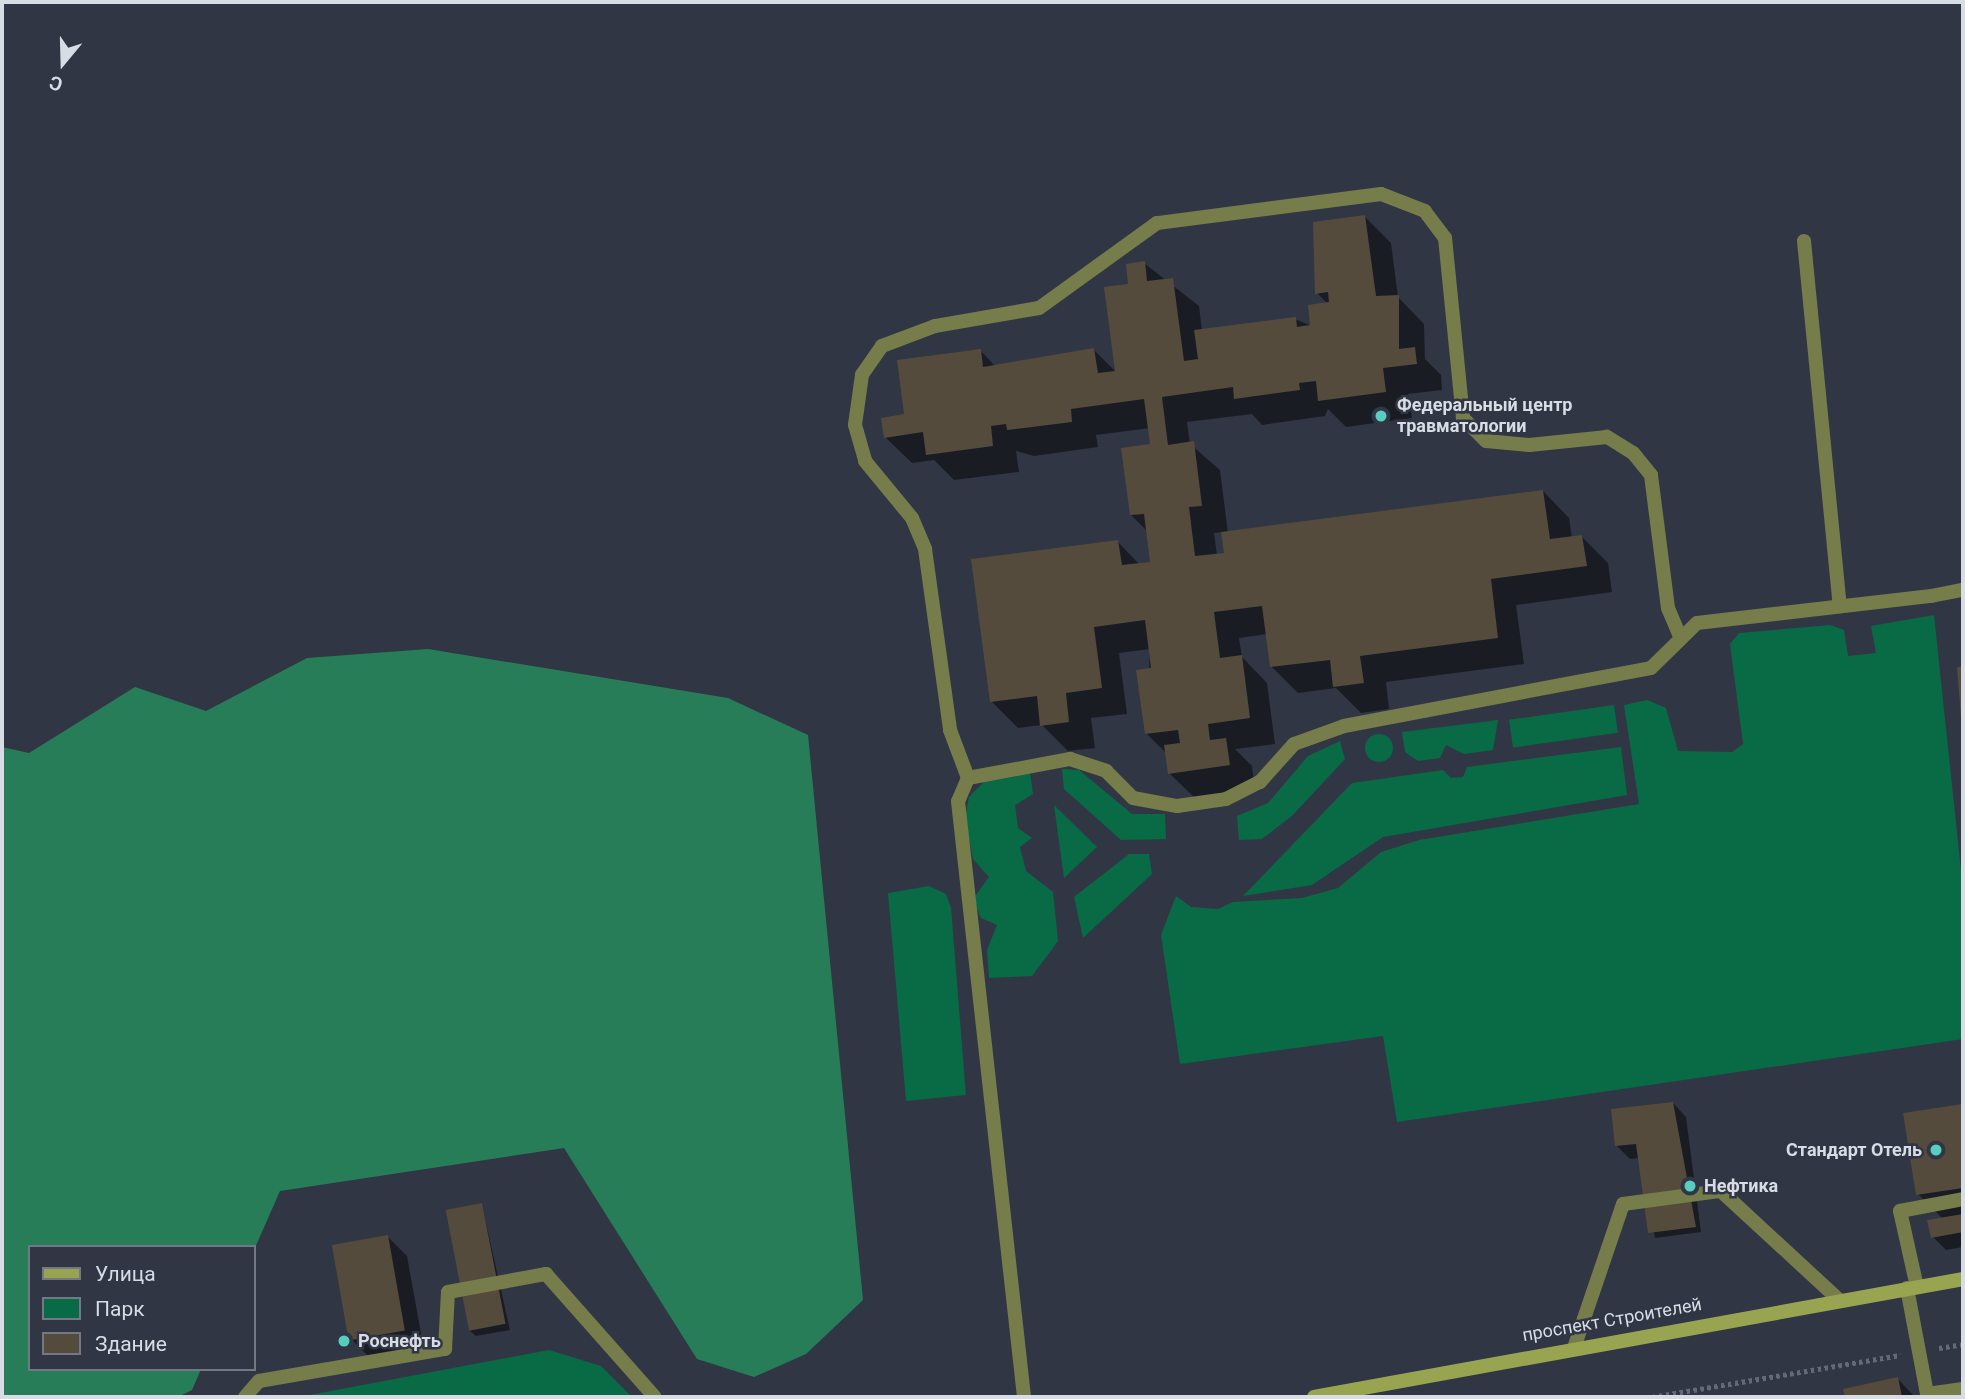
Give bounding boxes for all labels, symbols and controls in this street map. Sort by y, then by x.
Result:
north arrow [28,28,98,98]
text: С [46,70,66,96]
place label: Федеральный центр травматологии [1397,395,1572,438]
marker: Федеральный центр травматологии [1371,406,1391,426]
place label: Стандарт Отель [1786,1139,1922,1161]
marker: Стандарт Отель [1928,1142,1944,1158]
place label: Нефтика [1704,1175,1778,1197]
marker: Нефтика [1682,1178,1698,1194]
legend [28,1245,256,1371]
text: Улица [95,1262,156,1286]
street label: проспект Строителей [1521,1294,1703,1346]
text: Парк [95,1297,145,1321]
place label: Роснефть [358,1330,441,1352]
text: Здание [95,1332,167,1356]
marker: Роснефть [336,1333,352,1349]

